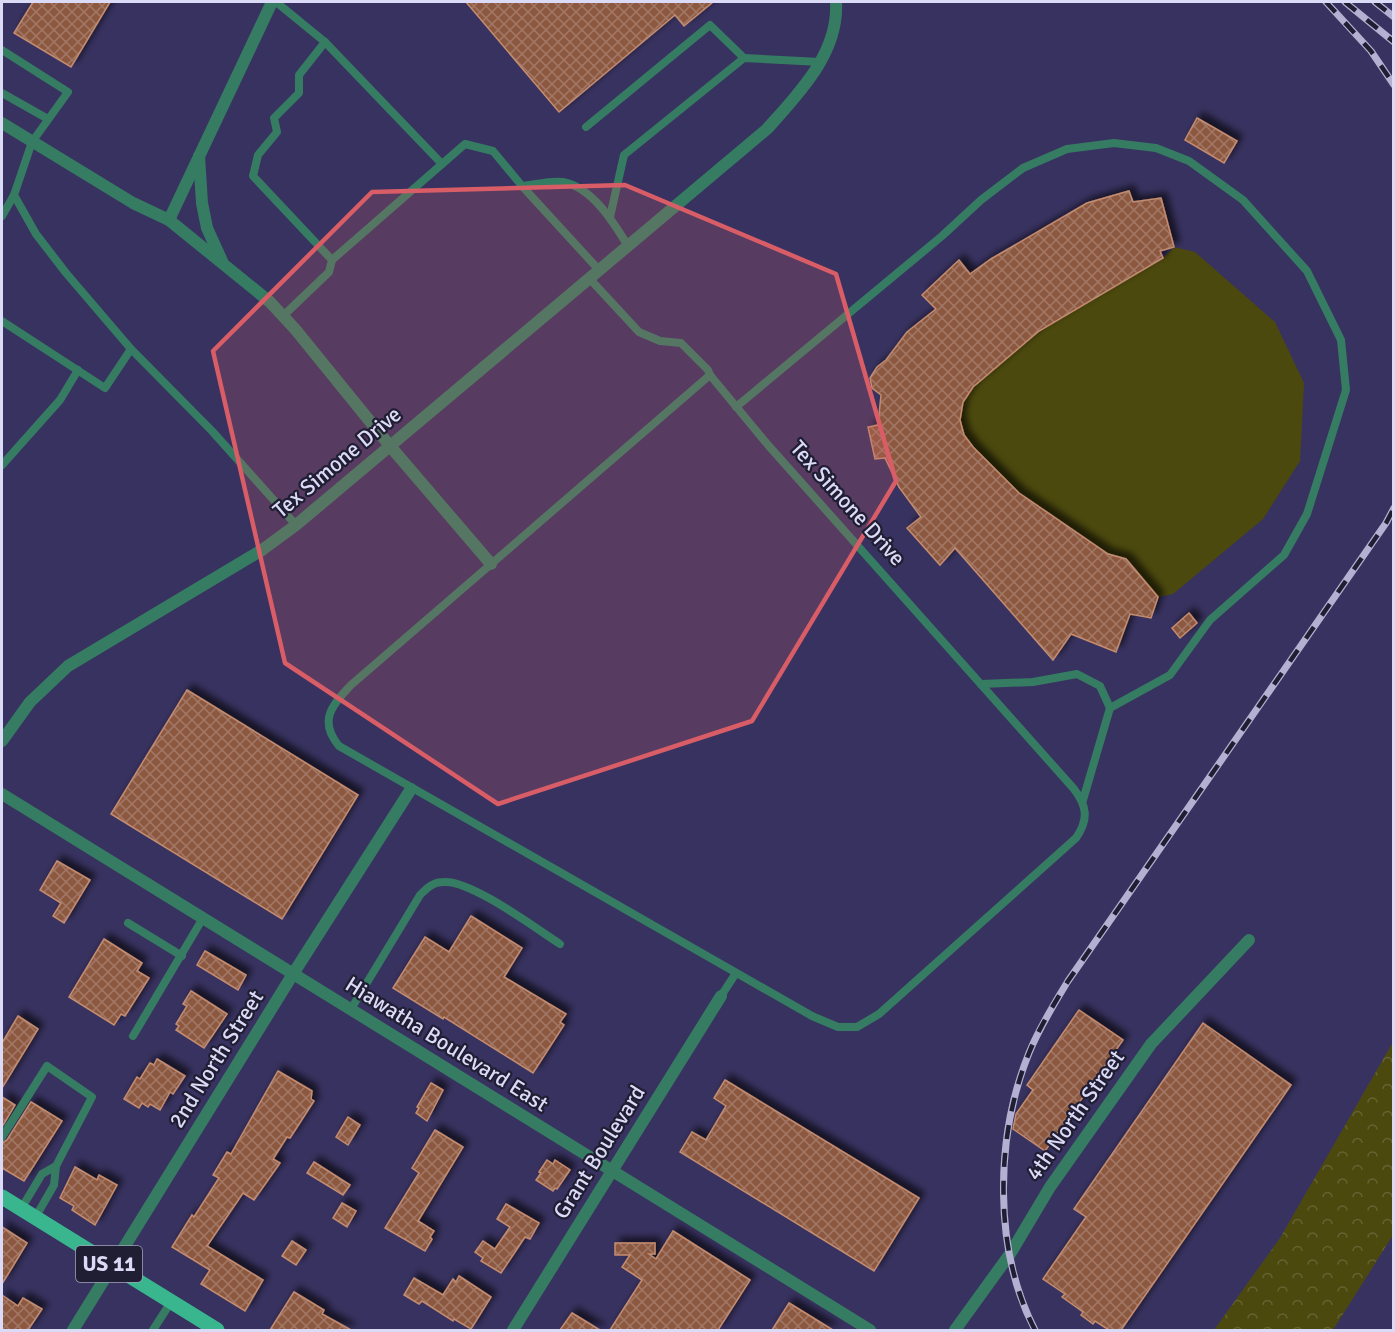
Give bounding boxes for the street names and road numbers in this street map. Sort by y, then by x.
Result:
street label: Tex Simone Drive [267,400,407,524]
street label: Tex Simone Drive [785,435,911,571]
street label: Hiawatha Boulevard East [341,971,554,1118]
street label: 2nd North Street [163,985,269,1133]
street label: 4th North Street [1020,1044,1130,1185]
street label: Grant Boulevard [547,1080,651,1224]
road number: US 11 [76,1246,142,1282]

